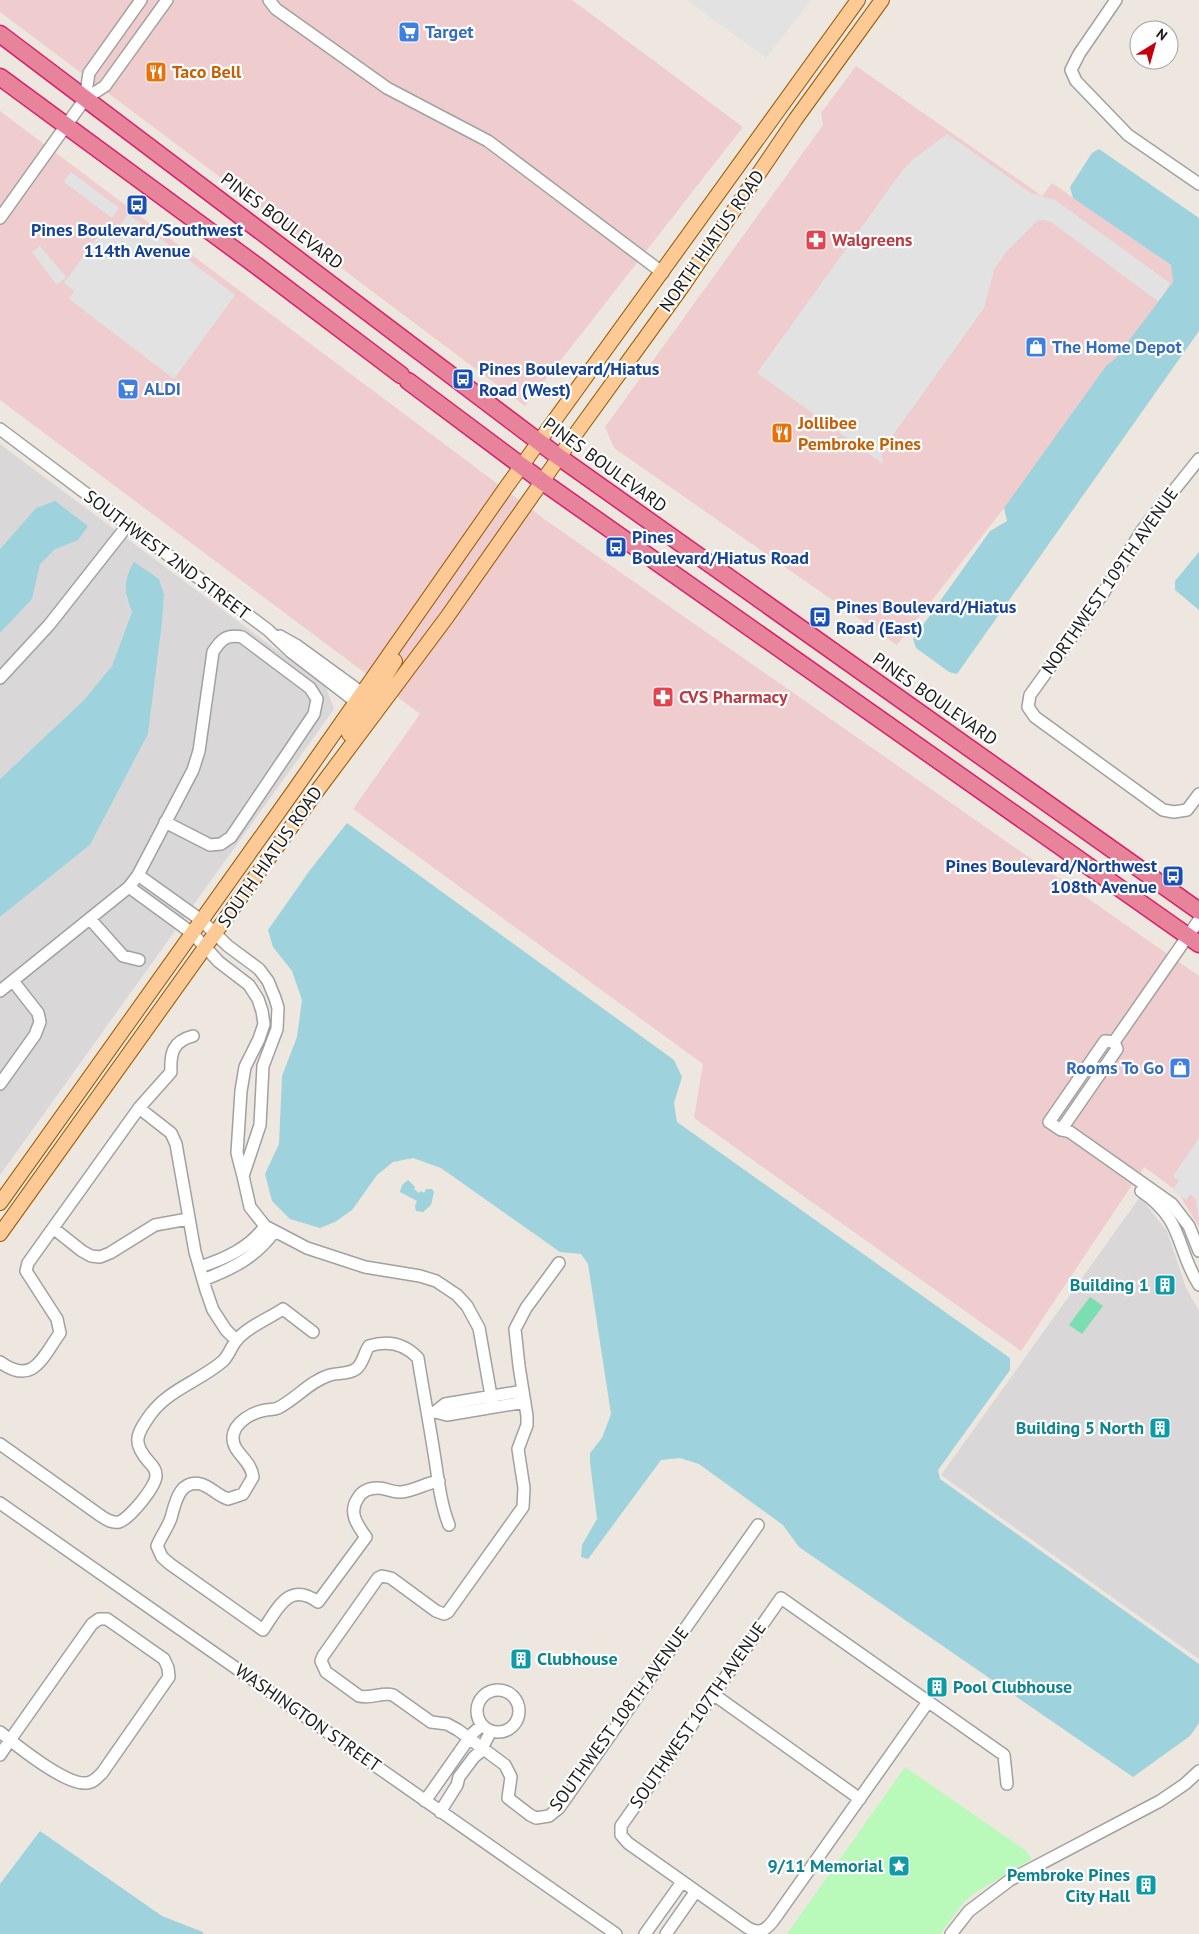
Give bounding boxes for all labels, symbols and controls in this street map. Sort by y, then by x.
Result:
supermarket icon: Target [397,20,421,44]
place label: Target [425,20,474,43]
north arrow [1129,20,1179,70]
text: N [1153,25,1171,45]
restaurant icon: Taco Bell [144,60,168,84]
place label: Taco Bell [172,60,242,83]
street label: NORTH HIATUS ROAD [654,165,769,316]
street label: PINES BOULEVARD [217,167,348,274]
bus stop icon: Pines Boulevard/Southwest 114th Avenue [125,193,149,217]
place label: Pines Boulevard/Southwest 114th Avenue [31,218,244,262]
pharmacy icon: Walgreens [804,228,828,252]
place label: Walgreens [832,228,913,251]
shop icon: The Home Depot [1024,335,1048,359]
place label: The Home Depot [1052,335,1182,358]
place label: Pines Boulevard/Hiatus Road (West) [479,357,660,401]
bus stop icon: Pines Boulevard/Hiatus Road (West) [451,367,475,391]
supermarket icon: ALDI [116,377,140,401]
place label: ALDI [144,377,181,400]
place label: Jollibee Pembroke Pines [797,411,921,455]
street label: PINES BOULEVARD [539,412,672,517]
restaurant icon: Jollibee Pembroke Pines [770,421,794,445]
street label: NORTHWEST 109TH AVENUE [1036,483,1183,679]
street label: SOUTHWEST 2ND STREET [80,485,255,625]
place label: Pines Boulevard/Hiatus Road [632,525,809,569]
bus stop icon: Pines Boulevard/Hiatus Road [604,535,628,559]
place label: Pines Boulevard/Hiatus Road (East) [836,595,1017,639]
bus stop icon: Pines Boulevard/Hiatus Road (East) [808,605,832,629]
street label: PINES BOULEVARD [868,647,1002,750]
pharmacy icon: CVS Pharmacy [651,685,675,709]
place label: CVS Pharmacy [679,685,788,708]
street label: SOUTH HIATUS ROAD [212,782,327,932]
place label: Pines Boulevard/Northwest 108th Avenue [945,854,1158,898]
bus stop icon: Pines Boulevard/Northwest 108th Avenue [1161,864,1185,888]
place label: Rooms To Go [1066,1056,1164,1079]
shop icon: Rooms To Go [1168,1056,1192,1080]
place label: Building 1 [1070,1273,1149,1296]
building icon: Building 1 [1153,1273,1177,1297]
place label: Building 5 North [1016,1416,1144,1439]
building icon: Building 5 North [1148,1416,1172,1440]
street label: SOUTHWEST 107TH AVENUE [624,1617,771,1813]
street label: SOUTHWEST 108TH AVENUE [544,1622,693,1816]
building icon: Clubhouse [509,1647,533,1671]
place label: Clubhouse [537,1647,618,1670]
street label: WASHINGTON STREET [231,1659,386,1777]
building icon: Pool Clubhouse [925,1675,949,1699]
place label: Pool Clubhouse [953,1675,1072,1698]
place label: 9/11 Memorial [767,1854,884,1877]
place icon: 9/11 Memorial [887,1854,911,1878]
place label: Pembroke Pines City Hall [1007,1863,1131,1907]
building icon: Pembroke Pines City Hall [1134,1873,1158,1897]

